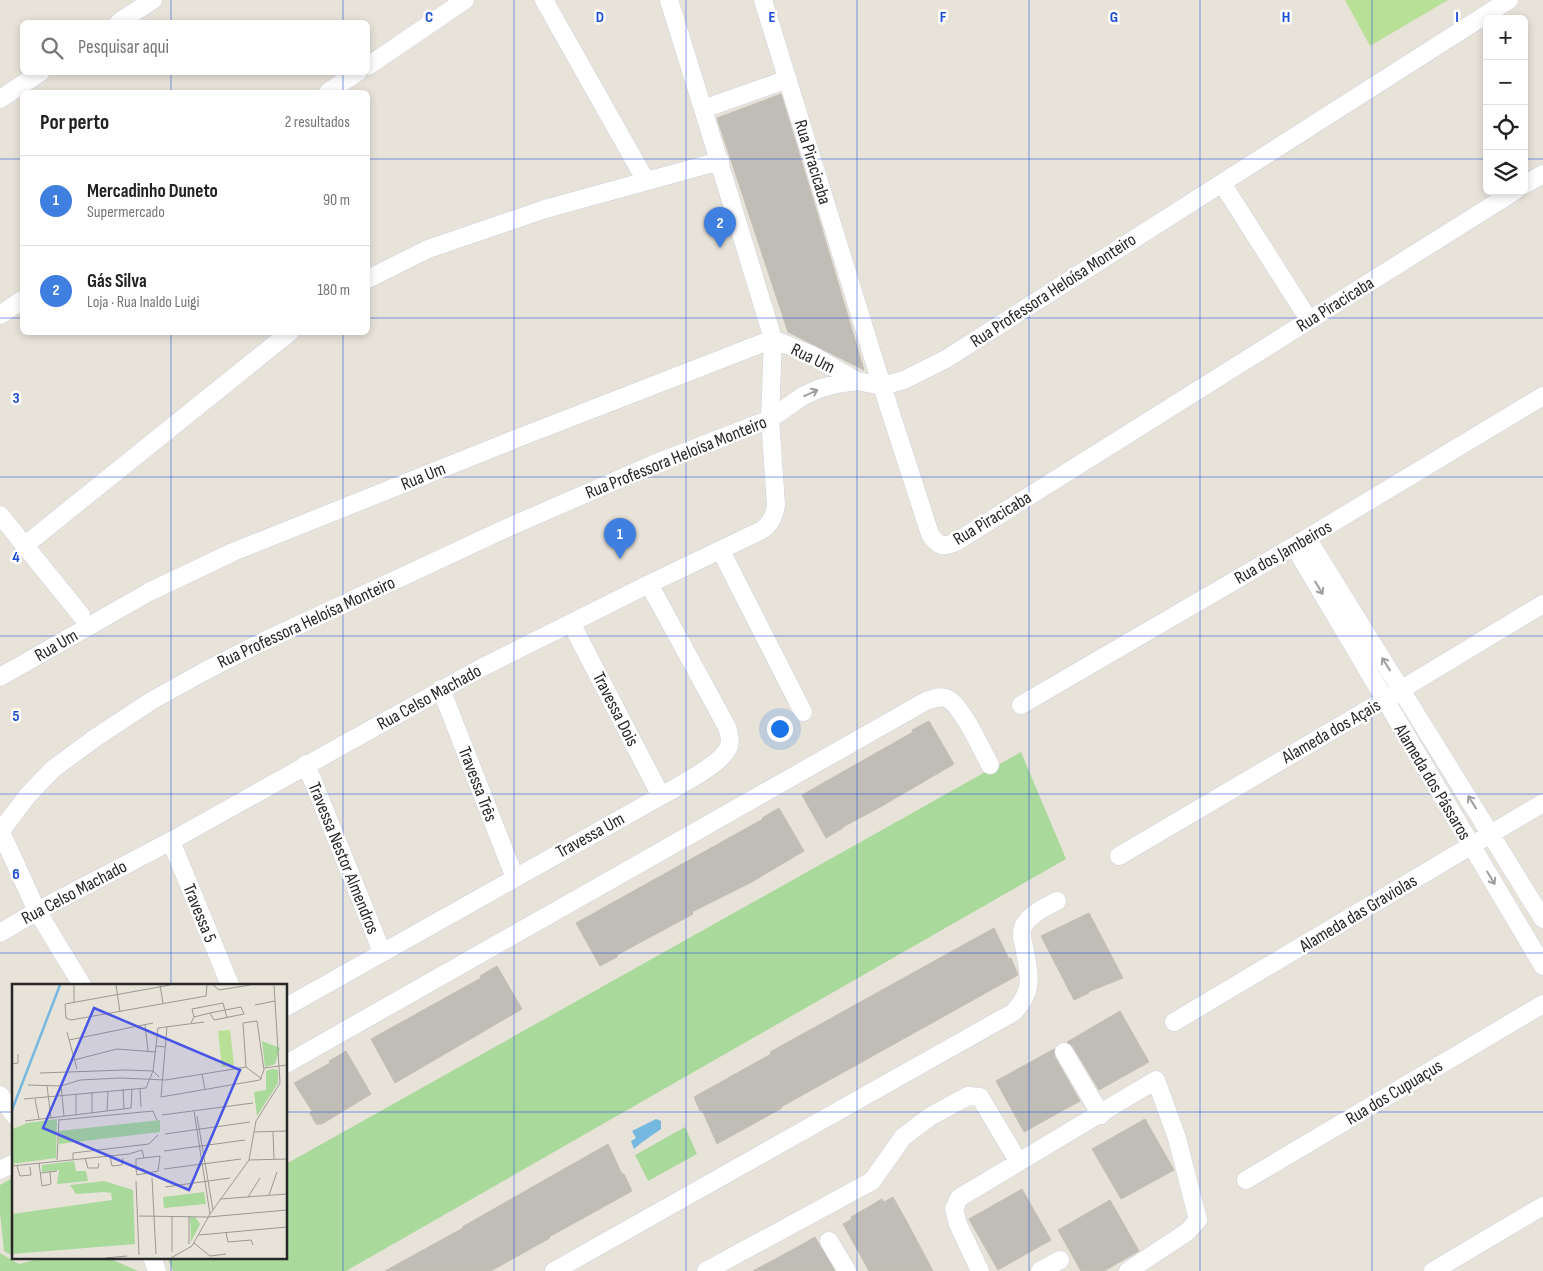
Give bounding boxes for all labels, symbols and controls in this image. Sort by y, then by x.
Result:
text: C [425,8,433,27]
text: D [596,8,604,27]
text: E [769,8,776,27]
text: F [940,8,947,27]
text: G [1110,8,1118,27]
text: H [1282,8,1290,27]
text: I [1455,8,1459,27]
map controls [1483,15,1528,195]
button: + [1483,15,1528,60]
search box [20,20,370,75]
icon: search [38,34,66,62]
text: Pesquisar aqui [78,36,169,59]
button: − [1483,60,1528,105]
button: locate [1483,105,1528,150]
text: Por perto [40,110,109,135]
text: 2 resultados [285,113,350,132]
street label: Rua Piracicaba [790,117,835,207]
button: layers [1483,150,1528,195]
text: Mercadinho Duneto [87,180,218,203]
text: 1 [53,191,59,210]
text: 90 m [323,191,350,210]
text: Supermercado [87,203,165,222]
pin: 2 [704,207,736,248]
street label: Rua Professora Heloísa Monteiro [966,229,1140,352]
text: Gás Silva [87,270,147,293]
street label: Rua Piracicaba [1293,272,1378,336]
text: 2 [52,281,60,300]
text: 180 m [317,281,350,300]
text: Loja · Rua Inaldo Luigi [87,293,199,312]
street label: Rua Um [787,339,838,378]
one-way arrow [803,387,818,397]
text: 3 [12,389,20,408]
street label: Rua Professora Heloísa Monteiro [583,411,770,503]
street label: Rua Um [398,458,448,495]
street label: Rua Piracicaba [949,487,1035,550]
street label: Rua dos Jambeiros [1231,516,1336,589]
pin: 1 [604,518,636,559]
text: 4 [12,548,20,567]
street label: Rua Professora Heloísa Monteiro [214,572,398,673]
one-way arrow [1314,580,1324,595]
street label: Rua Um [31,625,81,666]
one-way arrow [1381,658,1391,672]
street label: Rua Celso Machado [373,660,485,735]
street label: Travessa Dois [588,669,643,750]
street label: Alameda dos Açais [1277,695,1384,769]
text: 5 [12,707,20,726]
your location [767,716,793,742]
street label: Alameda dos Pássaros [1389,720,1475,844]
street label: Travessa Três [454,744,501,825]
street label: Travessa Nestor Almendros [303,779,384,937]
one-way arrow [1466,796,1476,810]
street label: Travessa Um [553,808,628,863]
street label: Rua Celso Machado [18,856,130,929]
text: 6 [12,865,20,884]
street label: Alameda das Graviolas [1295,870,1421,957]
one-way arrow [1487,870,1497,884]
street label: Travessa 5 [178,881,221,946]
inset map [12,984,288,1258]
street label: Rua dos Cupuaçus [1342,1055,1446,1130]

